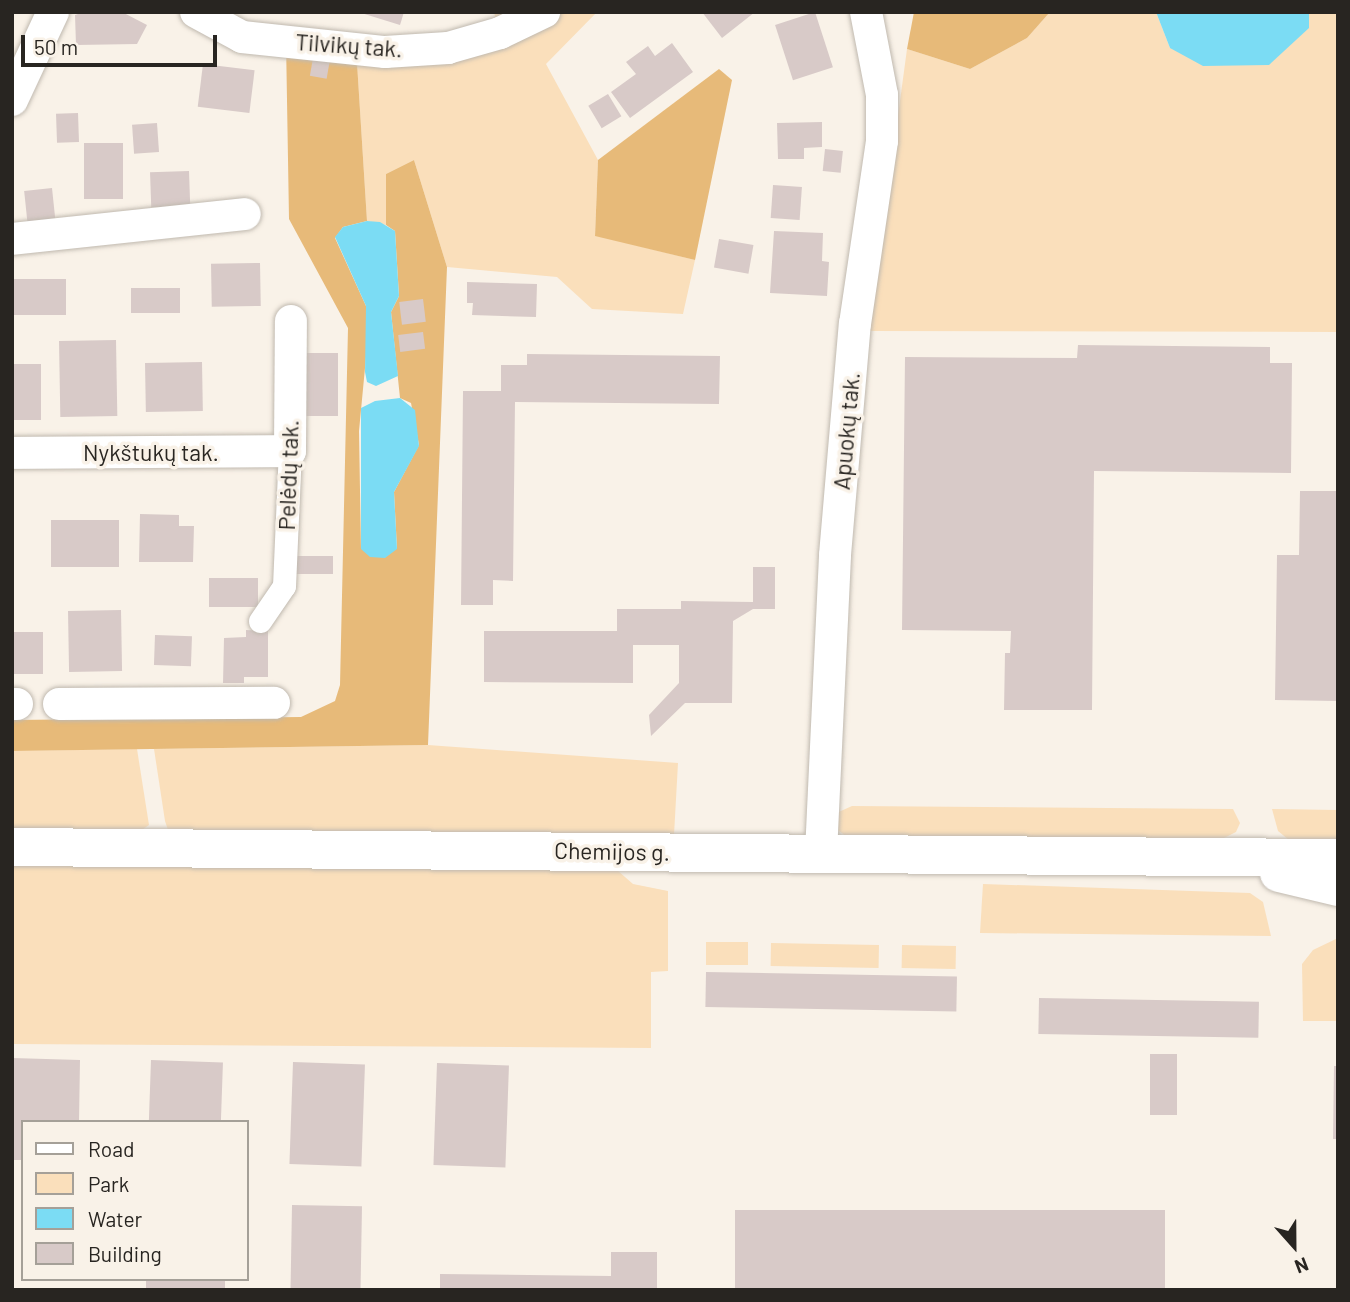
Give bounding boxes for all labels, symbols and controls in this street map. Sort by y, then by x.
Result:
scale bar [24,21,220,65]
street label: Tilvikų tak. [295,27,403,63]
text: 50 m [34,34,78,59]
street label: Apuokų tak. [827,371,865,491]
street label: Pelėdų tak. [272,419,304,531]
street label: Nykštukų tak. [83,438,219,466]
street label: Chemijos g. [554,836,670,866]
legend [21,1120,248,1281]
text: Road [88,1136,134,1161]
text: Park [88,1171,129,1196]
text: Water [88,1206,142,1231]
north arrow [1259,1211,1329,1281]
text: Building [88,1241,162,1266]
text: N [1292,1253,1312,1279]

